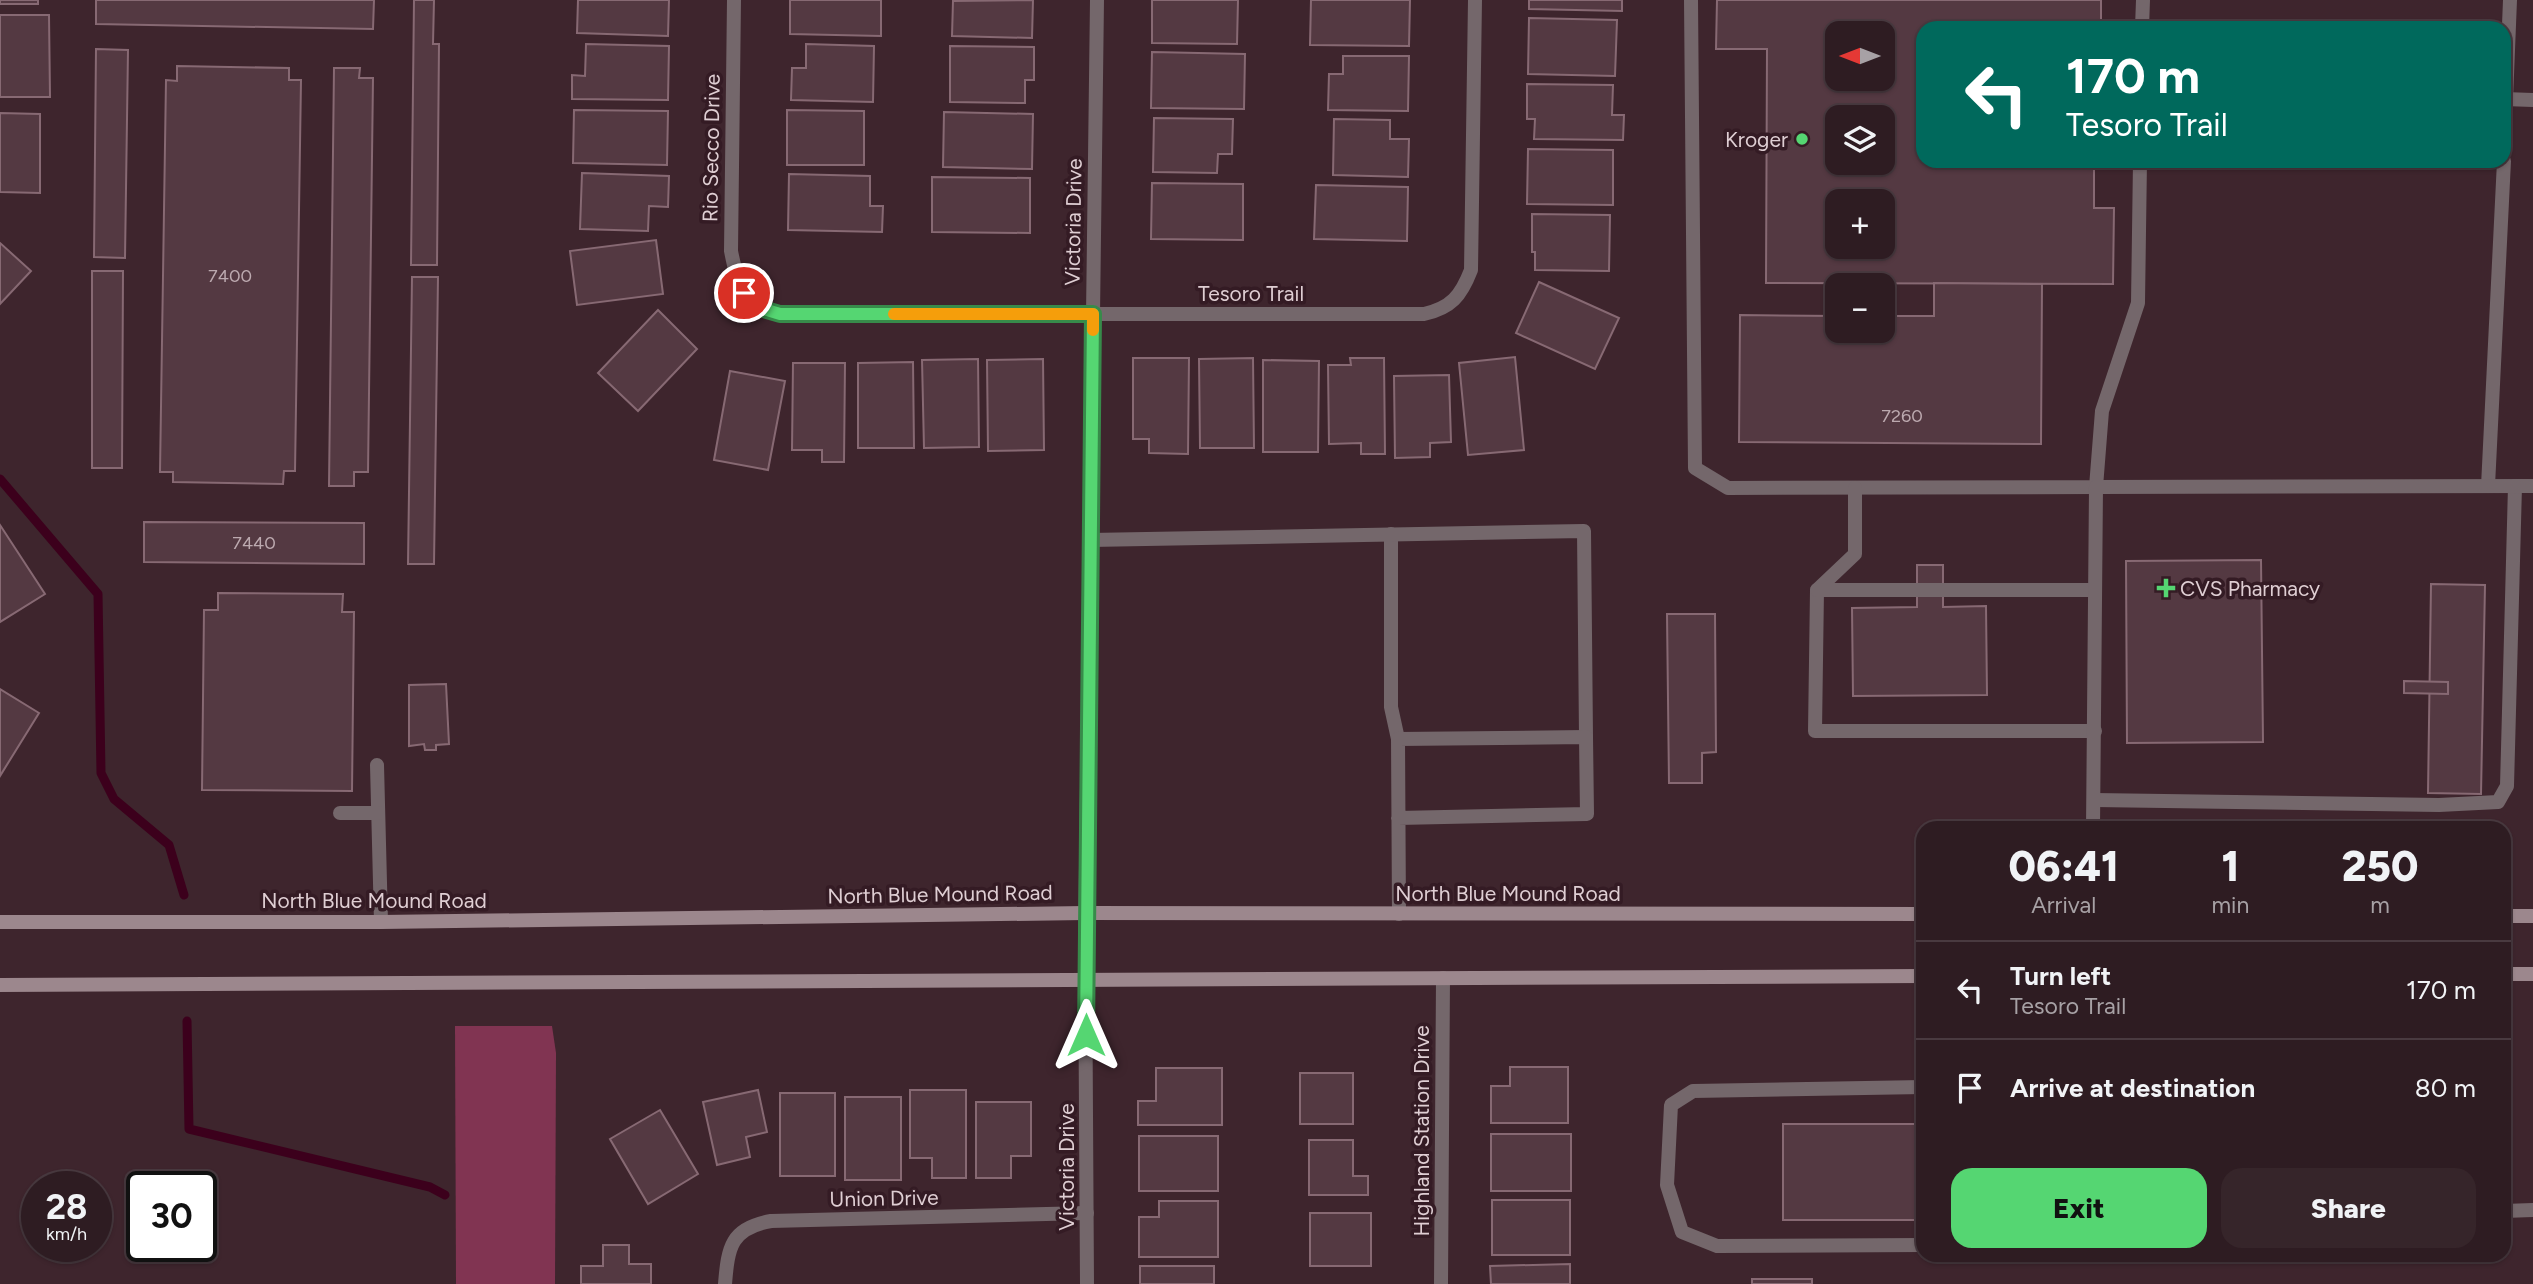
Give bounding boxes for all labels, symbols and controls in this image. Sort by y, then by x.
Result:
north arrow [1825,21,1895,91]
map controls [1825,21,1895,343]
text: 170 m [2066,46,2200,105]
icon: left [1951,49,2042,140]
street label: Rio Secco Drive [697,74,725,222]
button: layers [1825,105,1895,175]
text: Tesoro Trail [2066,106,2228,144]
place label: Kroger [1725,127,1788,152]
marker: Kroger [1794,131,1810,147]
street label: Victoria Drive [1059,158,1087,286]
button: + [1825,189,1895,259]
pin [714,263,774,323]
house number: 7400 [208,265,252,287]
button: − [1825,273,1895,343]
icon: arrive [725,274,763,312]
street label: Tesoro Trail [1198,281,1304,306]
house number: 7260 [1881,405,1923,427]
house number: 7440 [232,532,276,554]
place label: CVS Pharmacy [2180,576,2320,601]
marker: CVS Pharmacy [2158,580,2174,596]
text: 06:41 [2009,841,2119,892]
text: 1 [2221,841,2239,892]
text: 250 [2342,841,2418,892]
street label: North Blue Mound Road [827,880,1053,908]
street label: North Blue Mound Road [1395,881,1621,906]
street label: North Blue Mound Road [261,888,487,913]
text: Arrival [2031,891,2096,919]
text: min [2211,891,2249,919]
text: m [2370,891,2390,919]
text: Turn left [2010,960,2111,992]
icon: left [1951,971,1989,1009]
text: 170 m [2406,974,2476,1006]
text: Tesoro Trail [2010,992,2126,1020]
position arrow [1049,998,1123,1072]
street label: Highland Station Drive [1409,1025,1434,1237]
icon: arrive [1951,1069,1989,1107]
text: Arrive at destination [2010,1072,2255,1104]
text: 80 m [2415,1072,2476,1104]
street label: Victoria Drive [1054,1103,1079,1231]
button: Exit [1951,1168,2207,1248]
button: Share [2221,1168,2476,1248]
speed limit sign: 30 [126,1171,217,1262]
street label: Union Drive [829,1185,939,1211]
text: 28 [46,1186,87,1228]
text: km/h [46,1223,87,1245]

